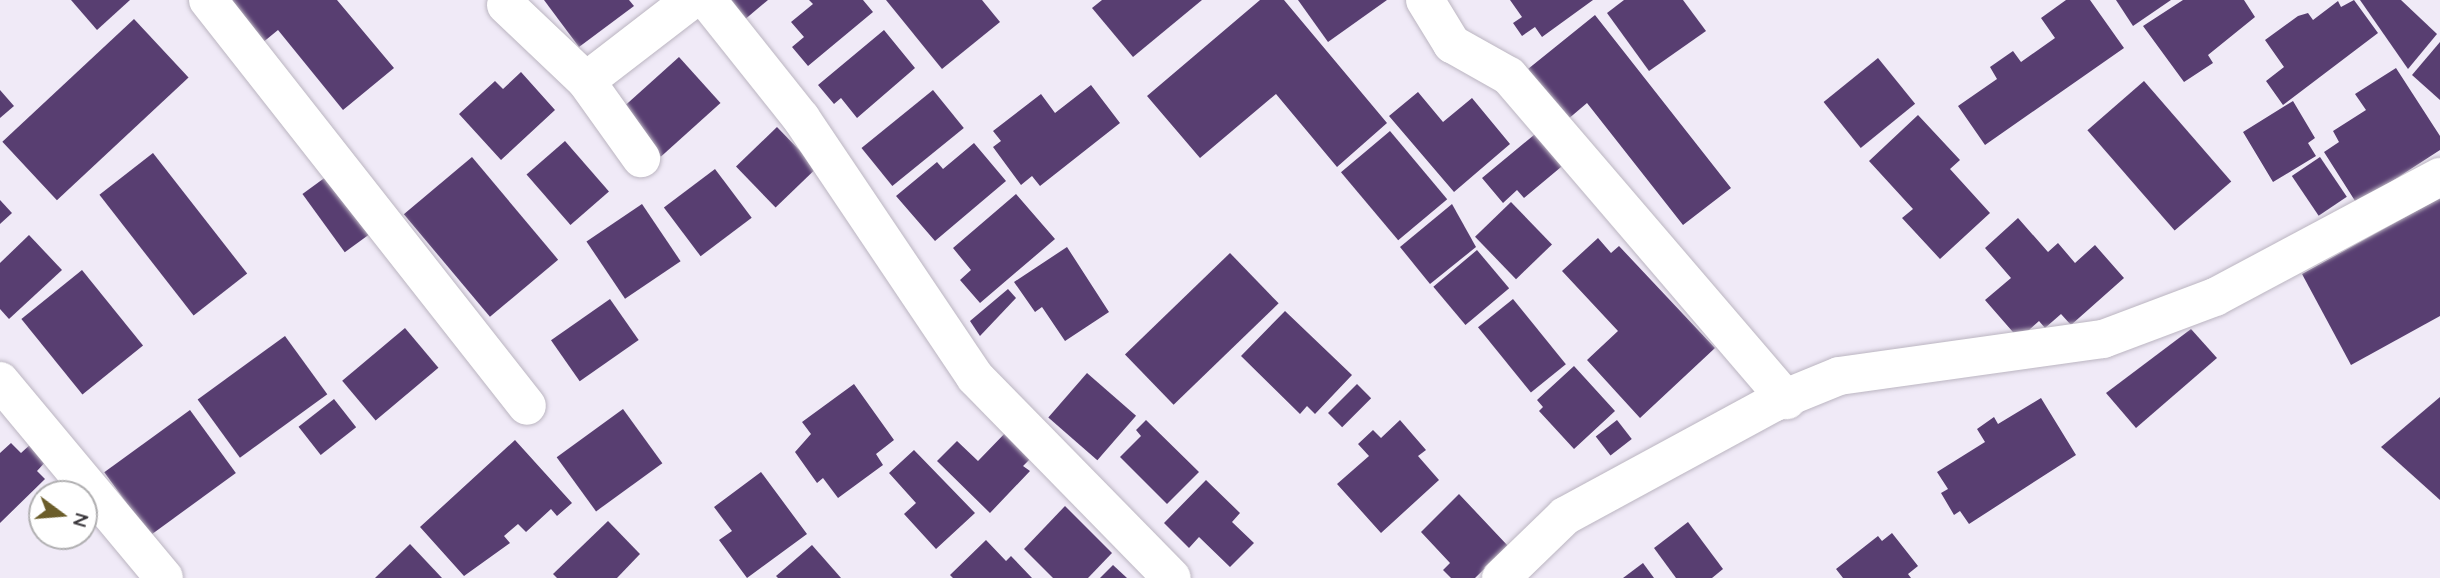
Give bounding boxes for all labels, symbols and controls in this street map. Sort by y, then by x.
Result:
north arrow [28,480,98,550]
text: N [68,510,95,530]

